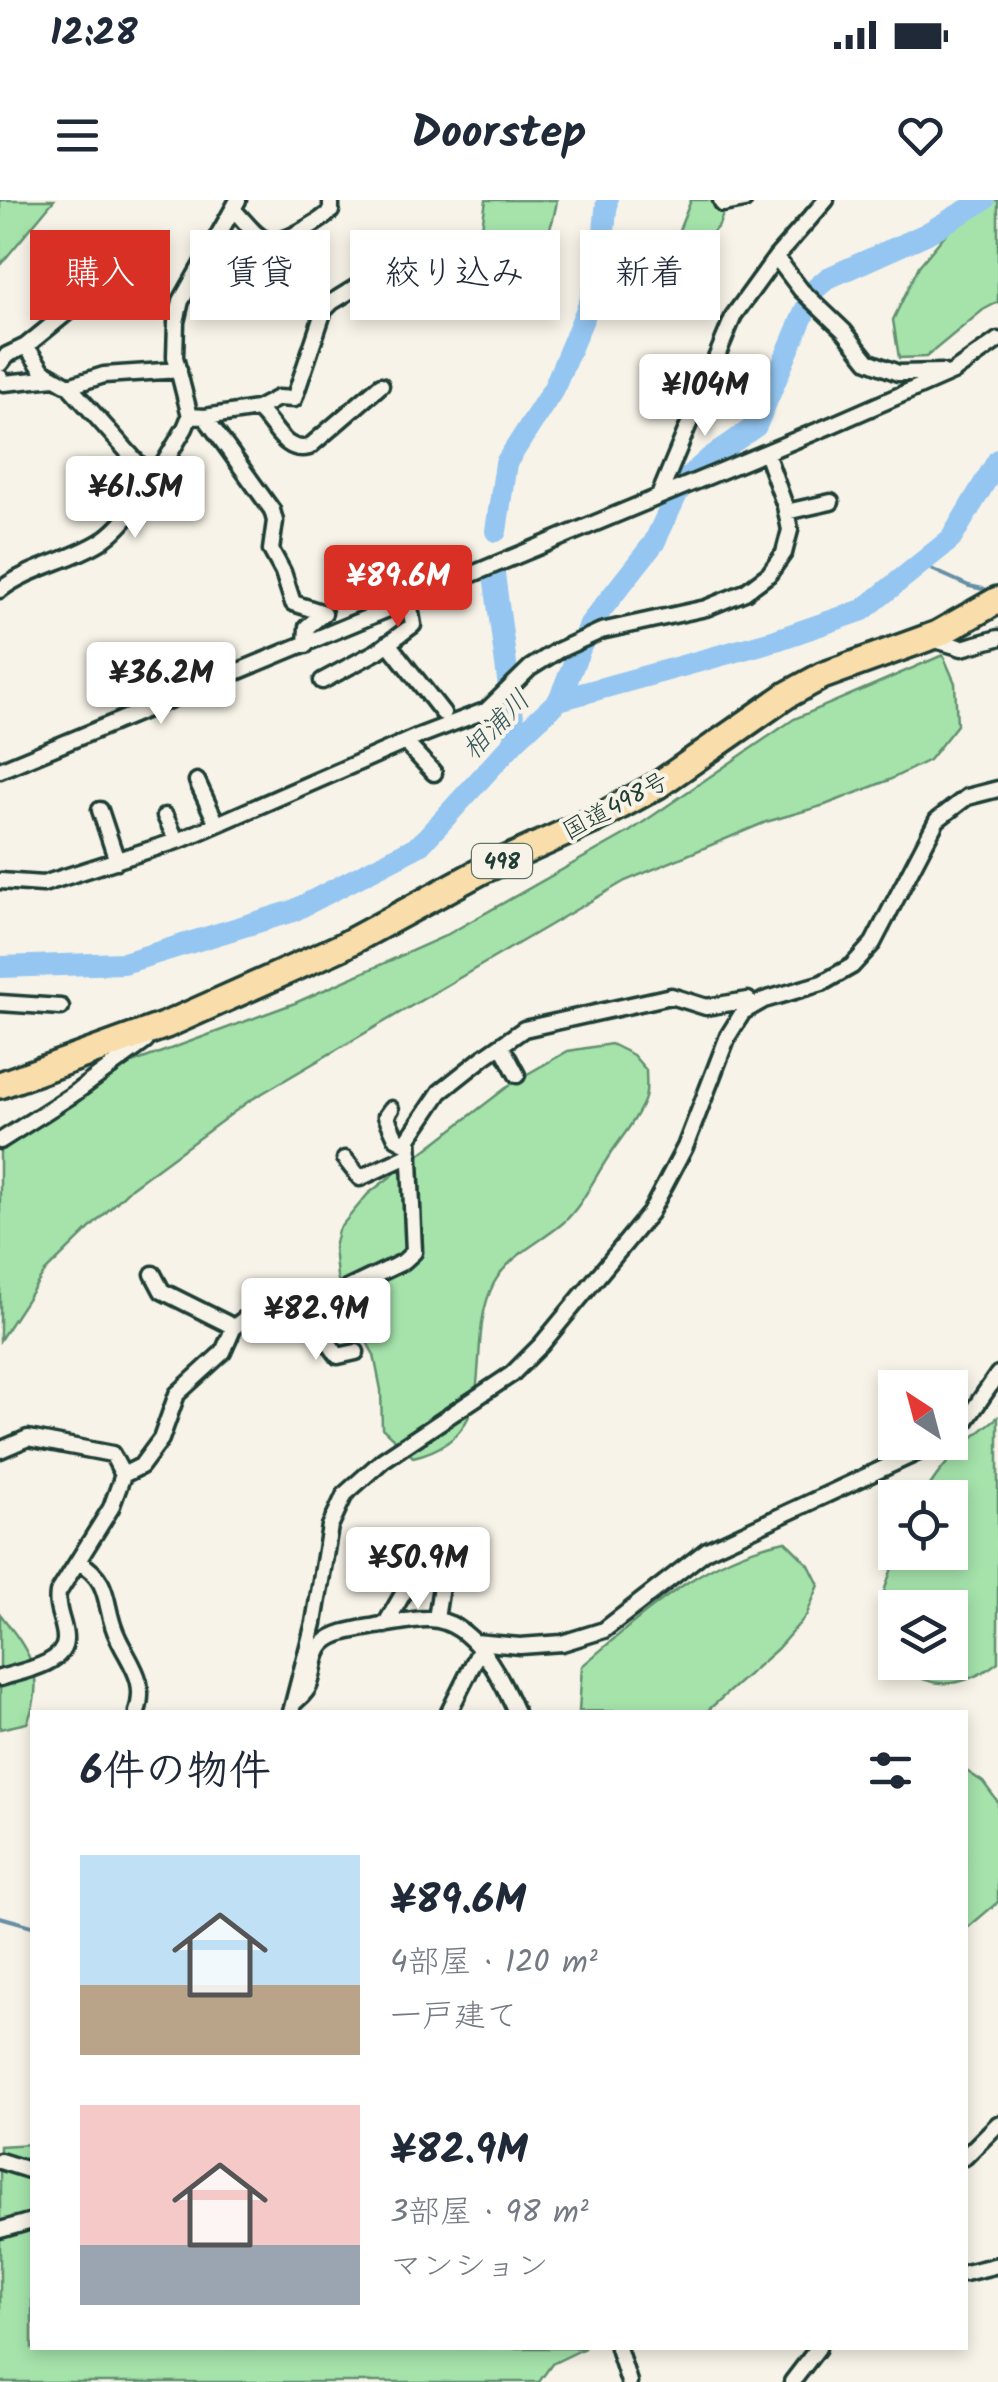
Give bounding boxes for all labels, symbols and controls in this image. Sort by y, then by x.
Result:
text: 12:28 [50,5,138,65]
text: Doorstep [412,99,586,171]
icon: menu [50,108,105,163]
icon: heart [893,108,948,163]
chip: 購入 [30,230,170,320]
chip: 賃貸 [190,230,330,320]
chip: 絞り込み [350,230,560,320]
chip: 新着 [580,230,720,320]
pin: ¥104M [635,354,775,439]
text: ¥104M [661,361,749,412]
pin: ¥61.5M [54,456,216,541]
text: ¥61.5M [88,463,182,514]
pin: ¥89.6M [317,545,479,630]
text: ¥89.6M [346,552,450,603]
pin: ¥36.2M [80,642,242,727]
text: ¥36.2M [109,649,213,700]
water label: 相浦川 [451,680,542,772]
street label: 国道498号 [555,762,677,852]
road number: 498 [472,844,532,878]
pin: ¥82.9M [235,1278,397,1363]
text: ¥82.9M [263,1285,369,1336]
north arrow [878,1370,968,1460]
map controls [878,1370,968,1680]
button: locate [878,1480,968,1570]
pin: ¥50.9M [337,1527,499,1612]
text: ¥50.9M [368,1534,468,1585]
button: layers [878,1590,968,1680]
text: 6件の物件 [80,1739,271,1806]
icon: filters [863,1743,918,1798]
text: ¥89.6M [390,1868,526,1935]
icon: home [160,1895,280,2015]
text: 4部屋 · 120 m² [390,1938,598,1989]
text: 一戸建て [390,1992,518,2043]
text: ¥82.9M [390,2118,528,2185]
icon: home [160,2145,280,2265]
text: 3部屋 · 98 m² [390,2188,589,2239]
text: マンション [390,2242,549,2293]

